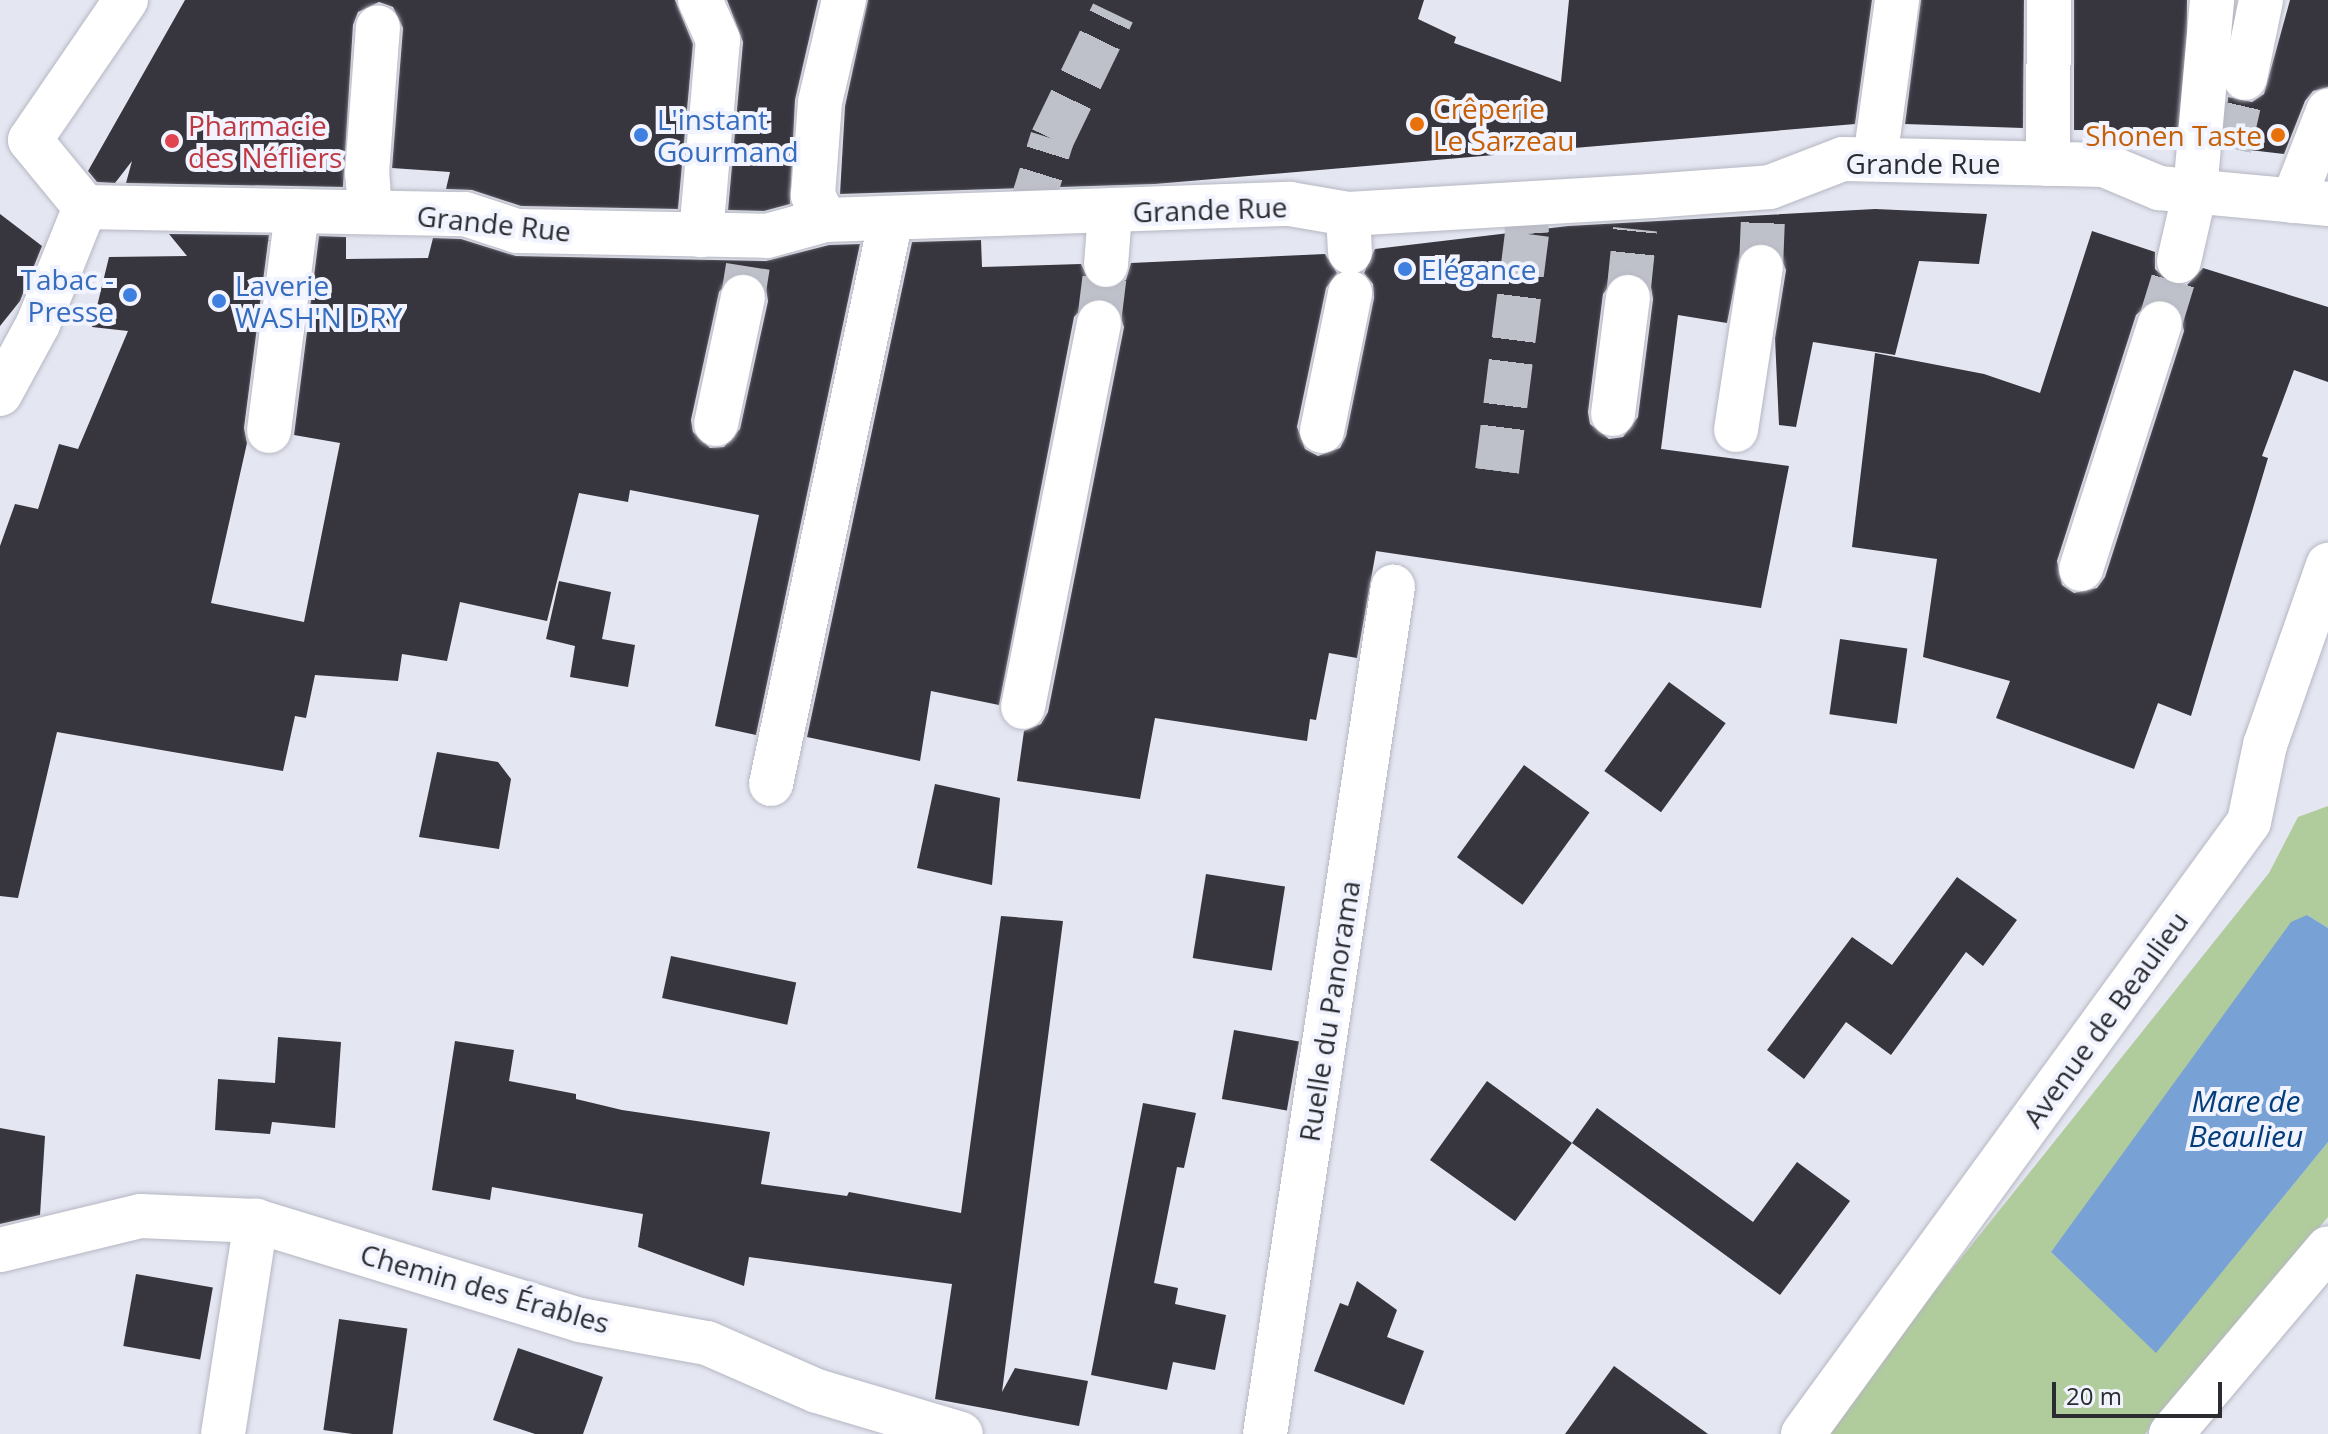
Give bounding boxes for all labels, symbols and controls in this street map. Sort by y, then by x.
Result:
place label: Crêperie Le Sarzeau [1433,91,1575,157]
place label: L'instant Gourmand [657,102,799,168]
place label: Pharmacie des Néfliers [188,108,342,174]
marker: Crêperie Le Sarzeau [1408,115,1426,133]
place label: Shonen Taste [2085,118,2262,152]
marker: L'instant Gourmand [632,126,650,144]
marker: Shonen Taste [2269,126,2287,144]
marker: Pharmacie des Néfliers [163,132,181,150]
street label: Grande Rue [1846,146,2000,180]
street label: Grande Rue [1132,190,1288,228]
street label: Grande Rue [415,198,573,248]
place label: Elégance [1421,252,1536,286]
marker: Elégance [1396,260,1414,278]
place label: Tabac - Presse [21,262,114,328]
place label: Laverie WASH'N DRY [235,268,402,334]
marker: Tabac - Presse [121,286,139,304]
marker: Laverie WASH'N DRY [210,292,228,310]
street label: Ruelle du Panorama [1292,878,1366,1144]
street label: Avenue de Beaulieu [2015,905,2195,1133]
water label: Mare de Beaulieu [2189,1083,2303,1154]
street label: Chemin des Érables [357,1236,613,1340]
scale bar [2056,1366,2226,1416]
text: 20 m [2066,1379,2122,1412]

